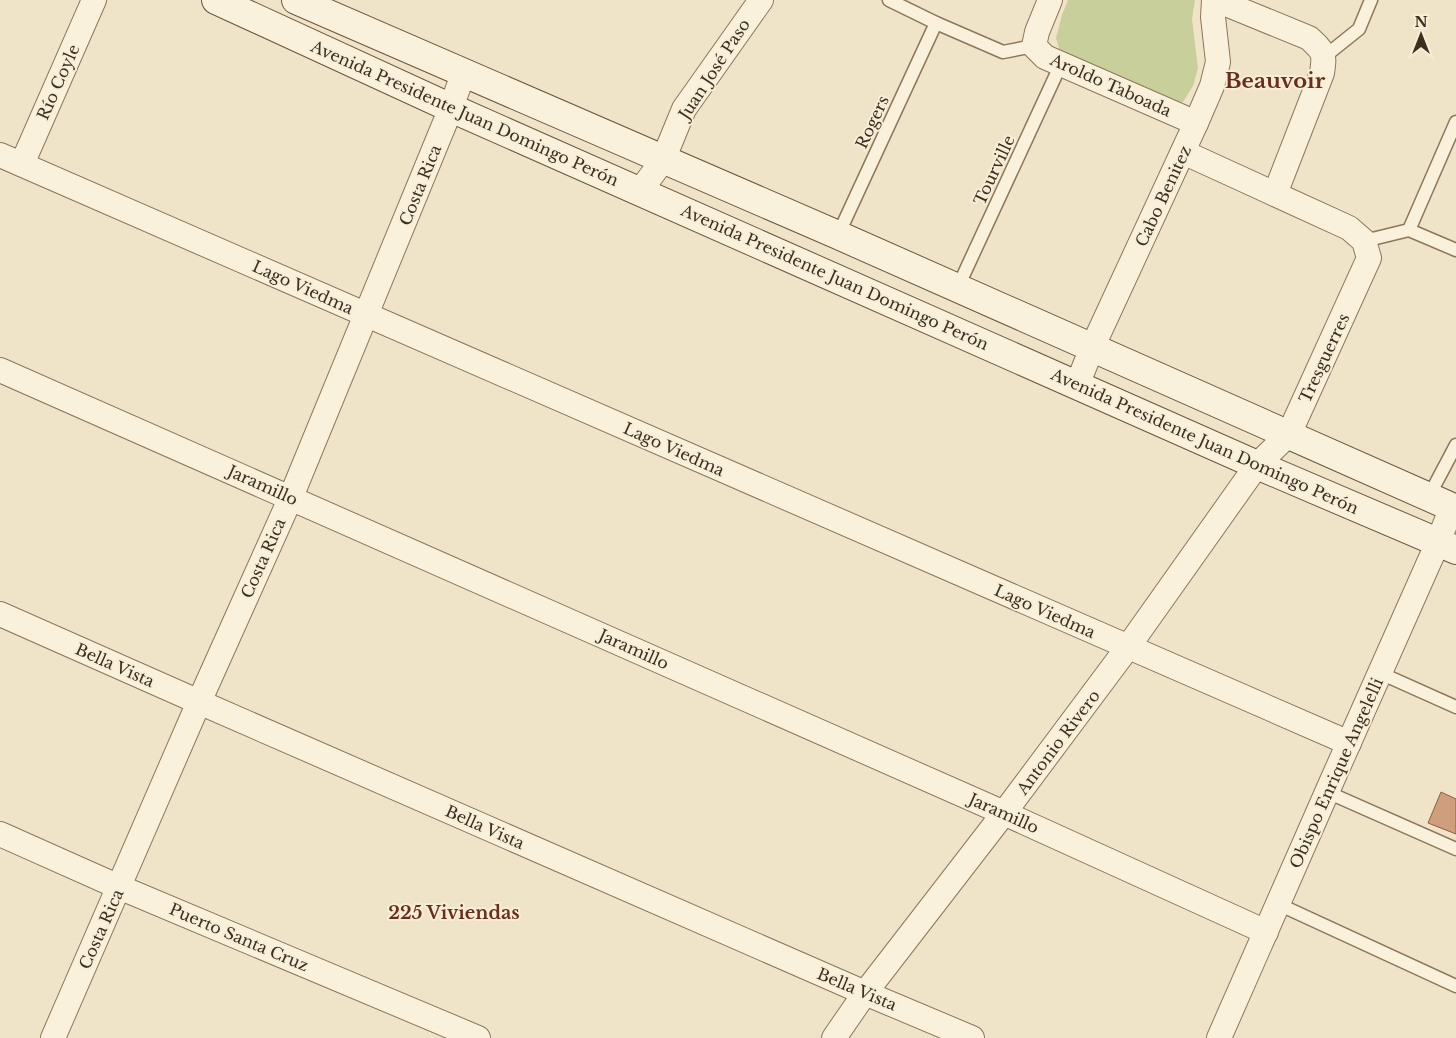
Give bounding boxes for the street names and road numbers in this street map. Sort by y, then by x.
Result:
street label: Juan José Paso [673,15,754,125]
street label: Avenida Presidente Juan Domingo Perón [307,35,622,190]
street label: Río Coyle [32,41,84,123]
street label: Aroldo Taboada [1046,49,1175,121]
street label: Rogers [851,92,893,152]
street label: Tourville [969,132,1019,208]
street label: Costa Rica [395,142,445,228]
street label: Cabo Benitez [1131,142,1195,250]
street label: Avenida Presidente Juan Domingo Perón [677,199,992,354]
street label: Lago Viedma [249,256,357,318]
street label: Tresguerres [1295,310,1353,406]
street label: Avenida Presidente Juan Domingo Perón [1047,363,1362,518]
street label: Lago Viedma [620,418,728,480]
street label: Jaramillo [223,460,301,509]
street label: Costa Rica [236,515,290,601]
street label: Lago Viedma [991,580,1099,642]
street label: Jaramillo [594,624,672,673]
street label: Bella Vista [72,639,158,691]
street label: Obispo Enrique Angelelli [1285,674,1387,871]
street label: Antonio Rivero [1012,686,1104,799]
street label: Jaramillo [964,788,1042,837]
street label: Bella Vista [442,801,528,853]
street label: Costa Rica [74,886,128,972]
street label: Puerto Santa Cruz [166,899,312,975]
street label: Bella Vista [814,963,900,1015]

